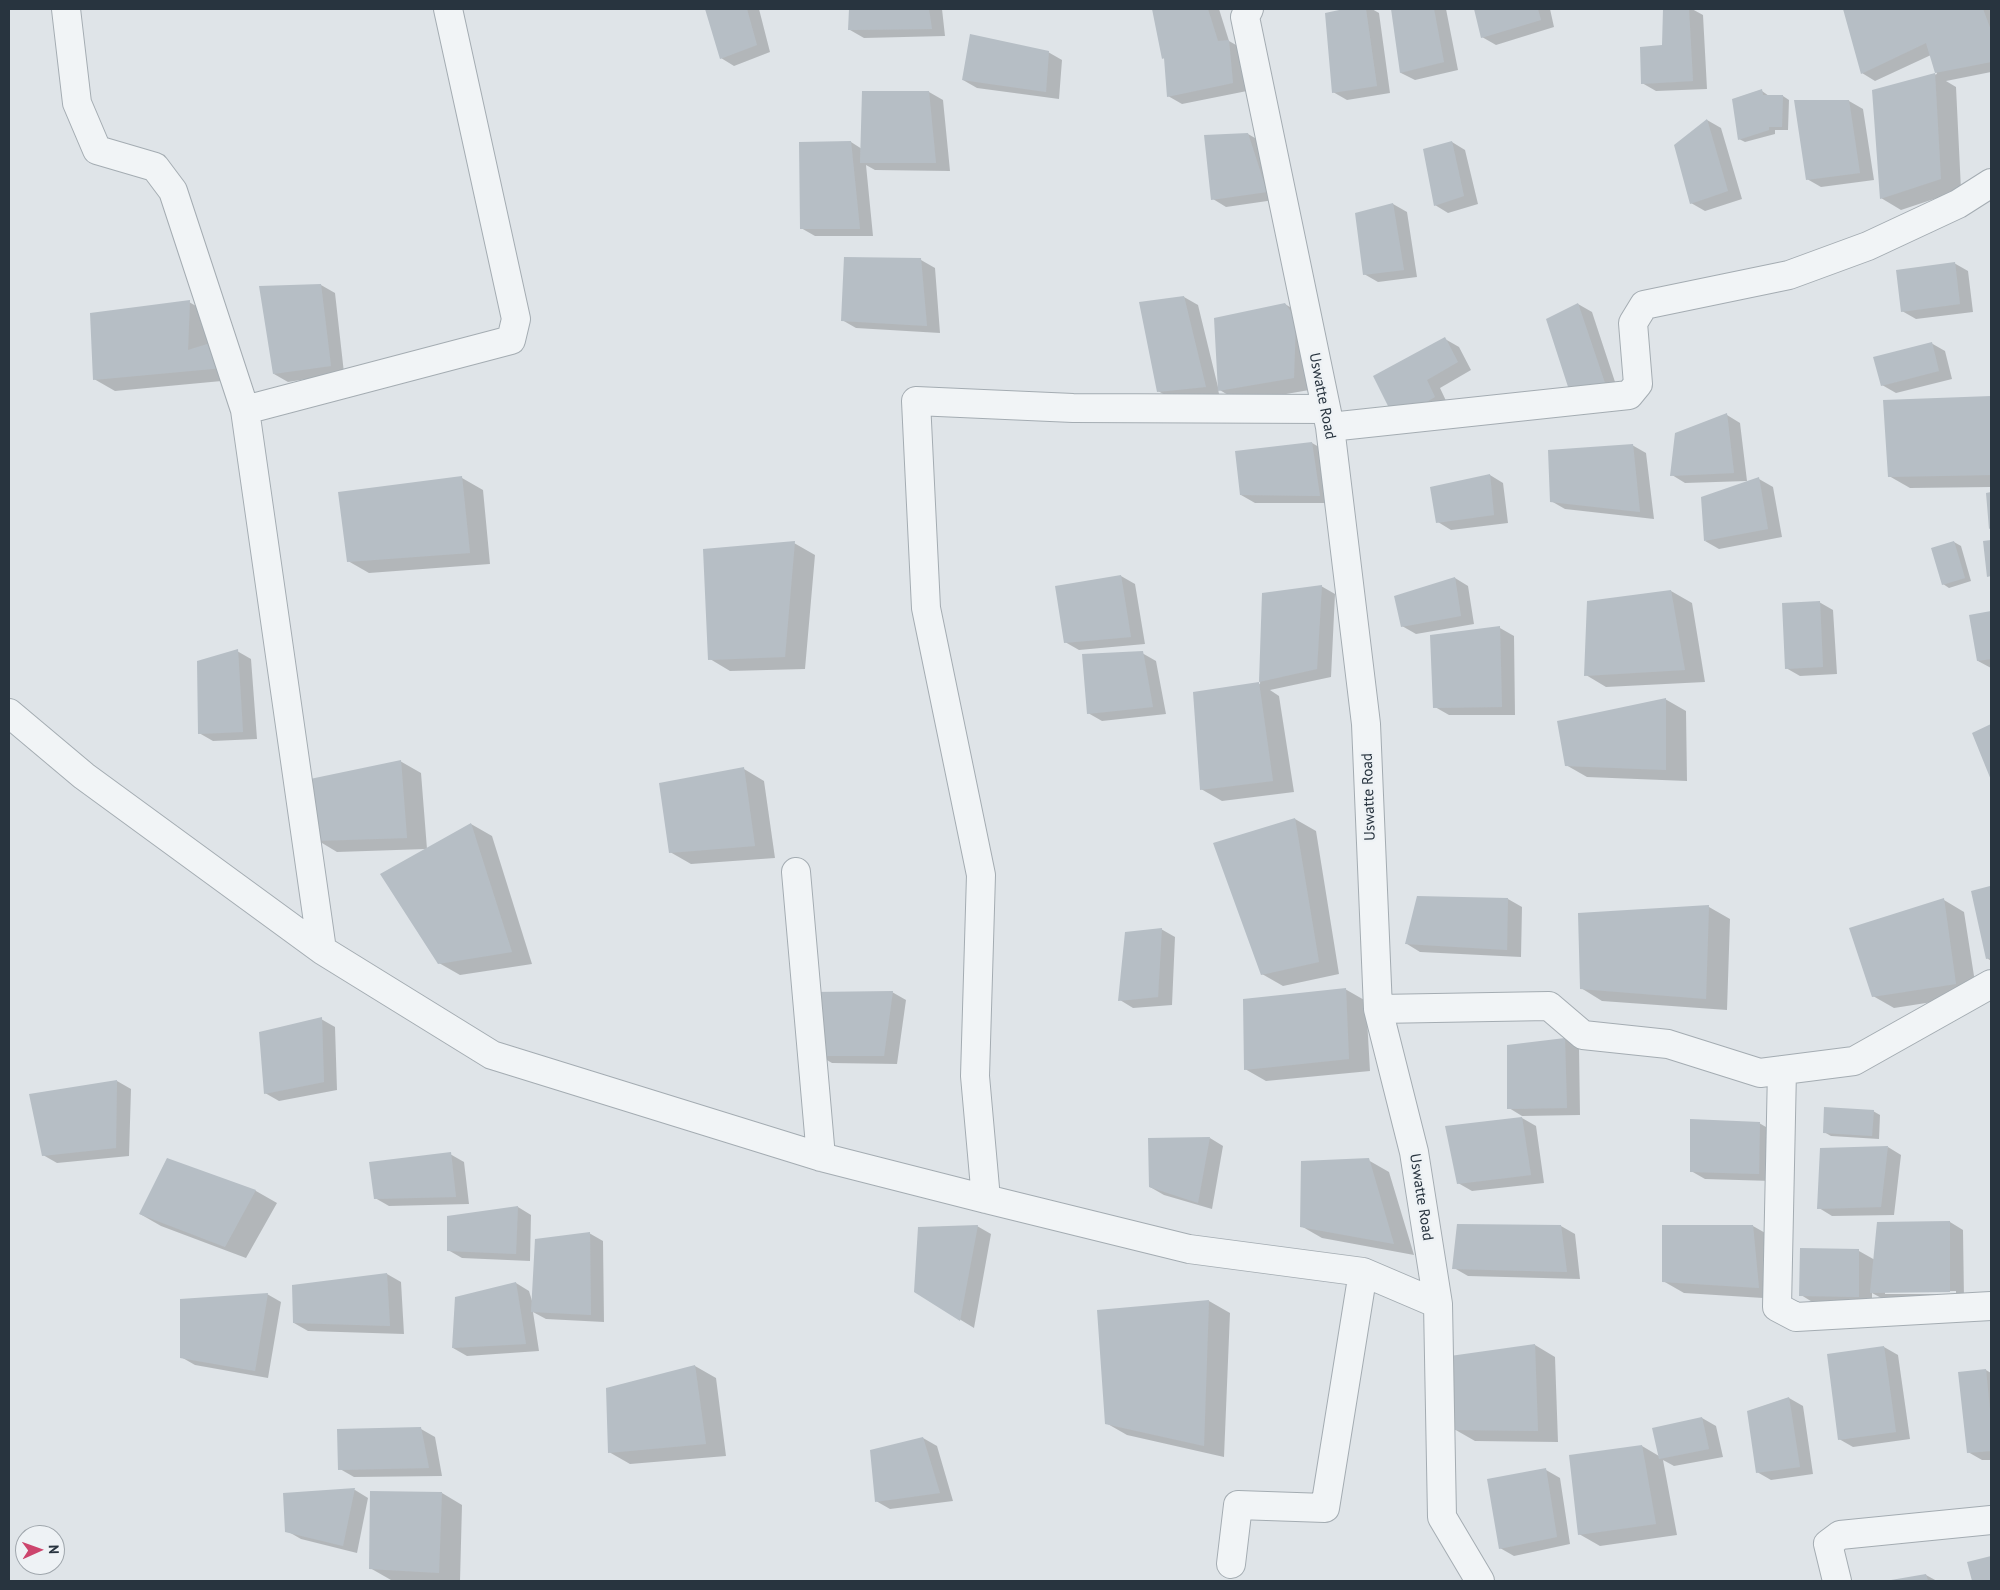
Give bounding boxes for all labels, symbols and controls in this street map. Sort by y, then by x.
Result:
street label: Uswatte Road [1305,351,1339,441]
street label: Uswatte Road [1358,753,1380,841]
street label: Uswatte Road [1405,1152,1437,1242]
north arrow [15,1525,65,1575]
text: N [45,1545,63,1554]

